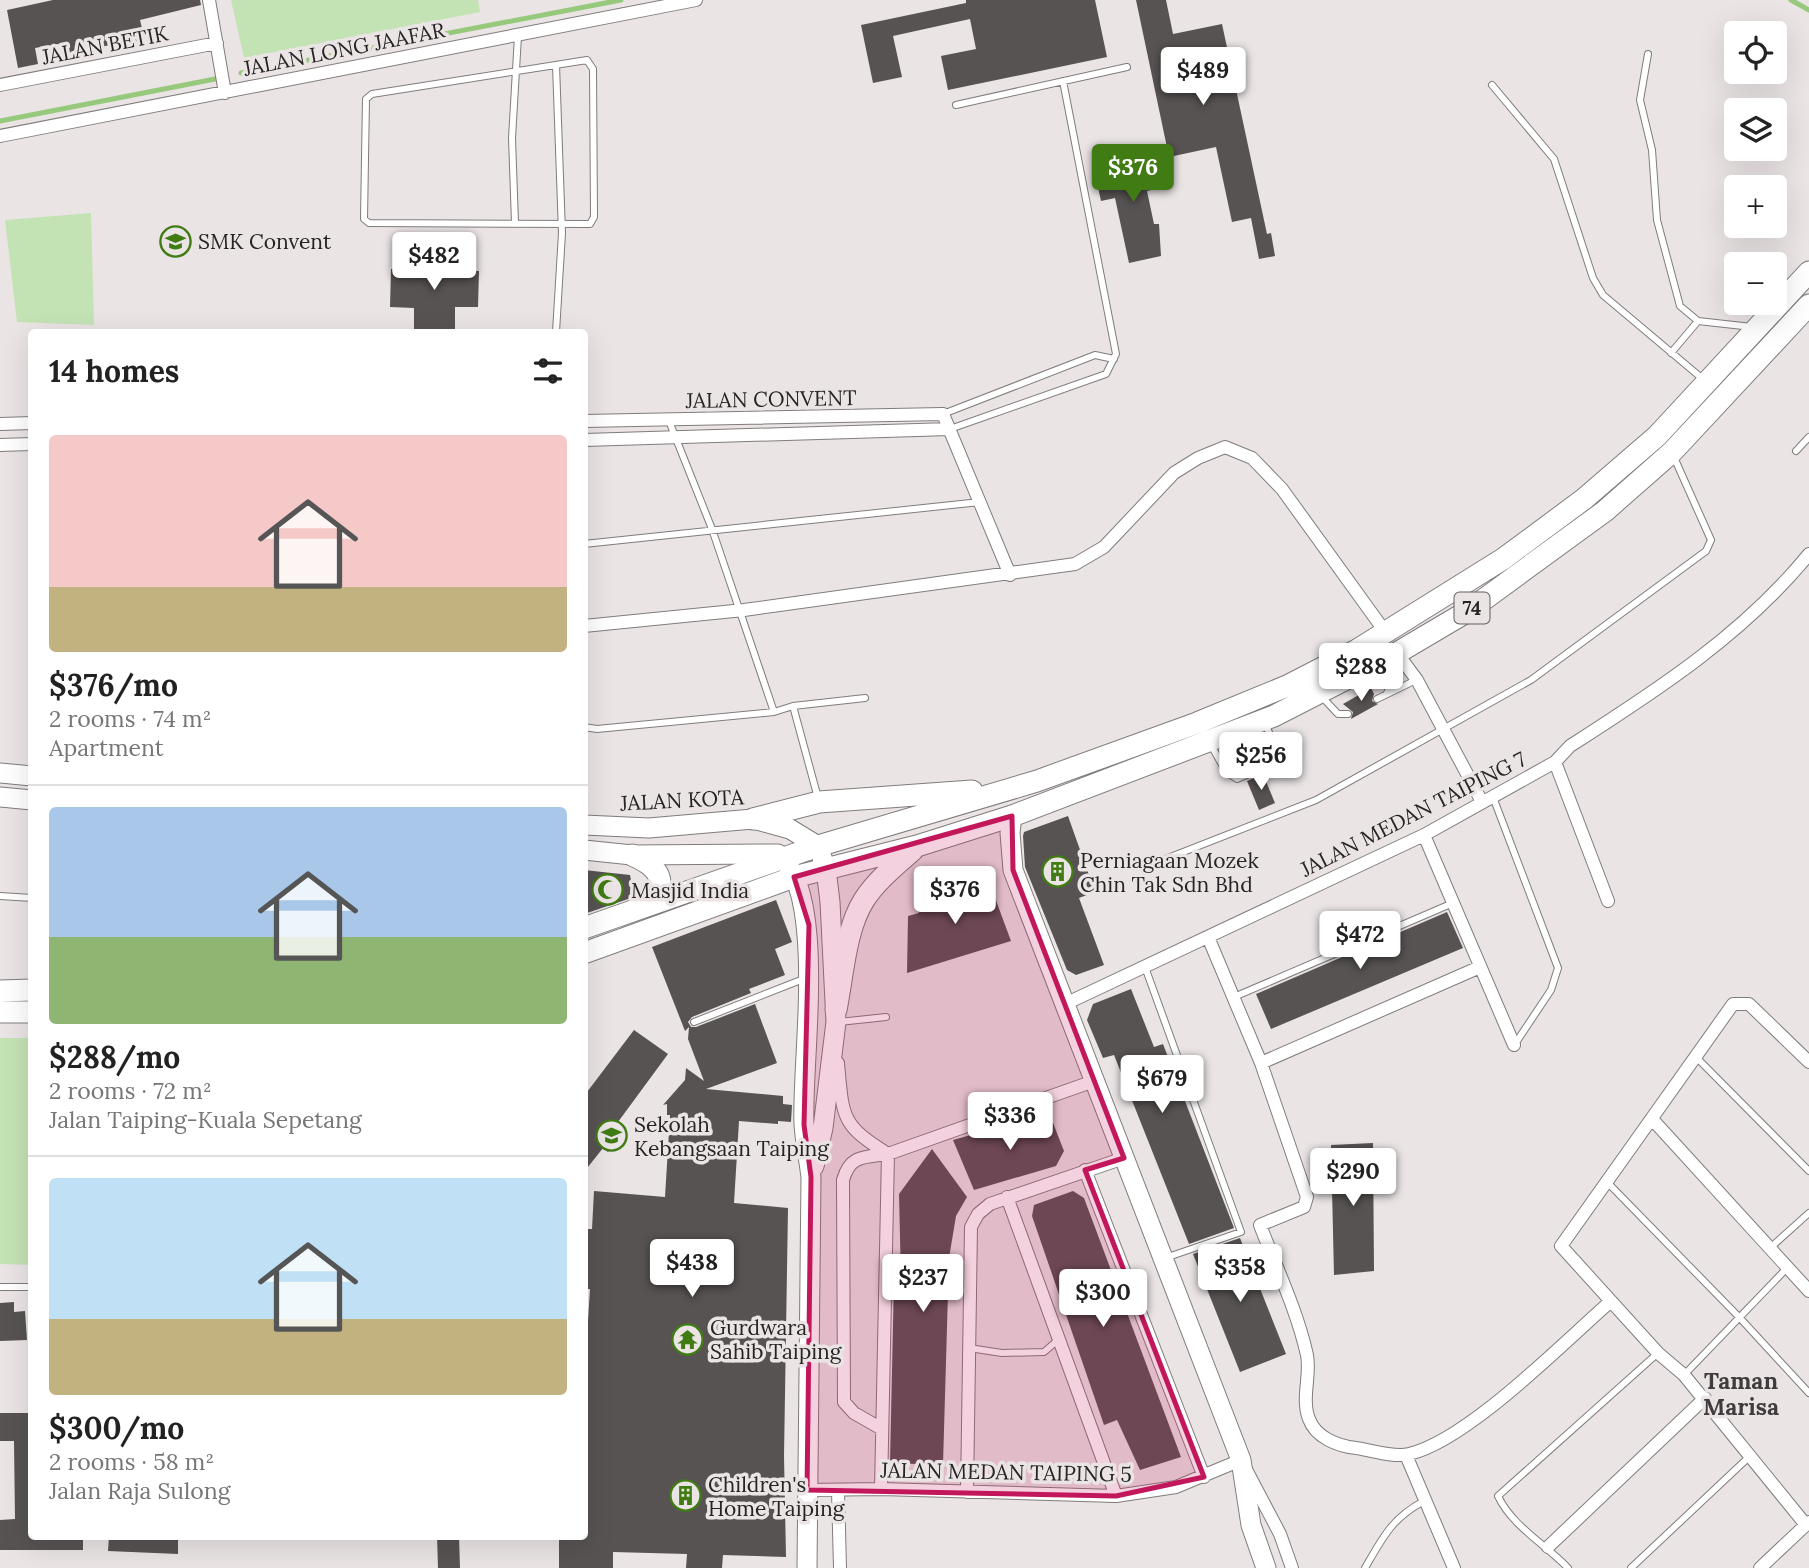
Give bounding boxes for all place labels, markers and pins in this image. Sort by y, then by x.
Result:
pin: $489 [1162,48,1244,107]
pin: $376 [1092,144,1174,204]
school or university icon: SMK Convent [158,224,192,258]
place label: SMK Convent [198,228,332,255]
pin: $482 [393,232,475,292]
pin: $288 [1320,644,1402,703]
pin: $256 [1220,732,1302,792]
place label: Perniagaan Mozek Chin Tak Sdn Bhd [1080,847,1259,898]
building icon: Perniagaan Mozek Chin Tak Sdn Bhd [1040,855,1074,889]
pin: $376 [914,866,996,926]
mosque icon: Masjid India [591,873,625,907]
place label: Masjid India [631,877,749,904]
pin: $472 [1319,912,1401,971]
pin: $679 [1121,1056,1203,1115]
pin: $336 [969,1092,1051,1152]
place label: Sekolah Kebangsaan Taiping [634,1111,829,1162]
school or university icon: Sekolah Kebangsaan Taiping [594,1119,628,1153]
pin: $290 [1312,1148,1394,1208]
pin: $438 [651,1240,733,1299]
pin: $358 [1199,1244,1281,1304]
pin: $237 [882,1254,964,1314]
pin: $300 [1062,1270,1144,1329]
place label: Gurdwara Sahib Taiping [710,1314,842,1365]
temple icon: Gurdwara Sahib Taiping [670,1322,704,1356]
place label: Children's Home Taiping [708,1471,845,1522]
building icon: Children's Home Taiping [668,1479,702,1513]

